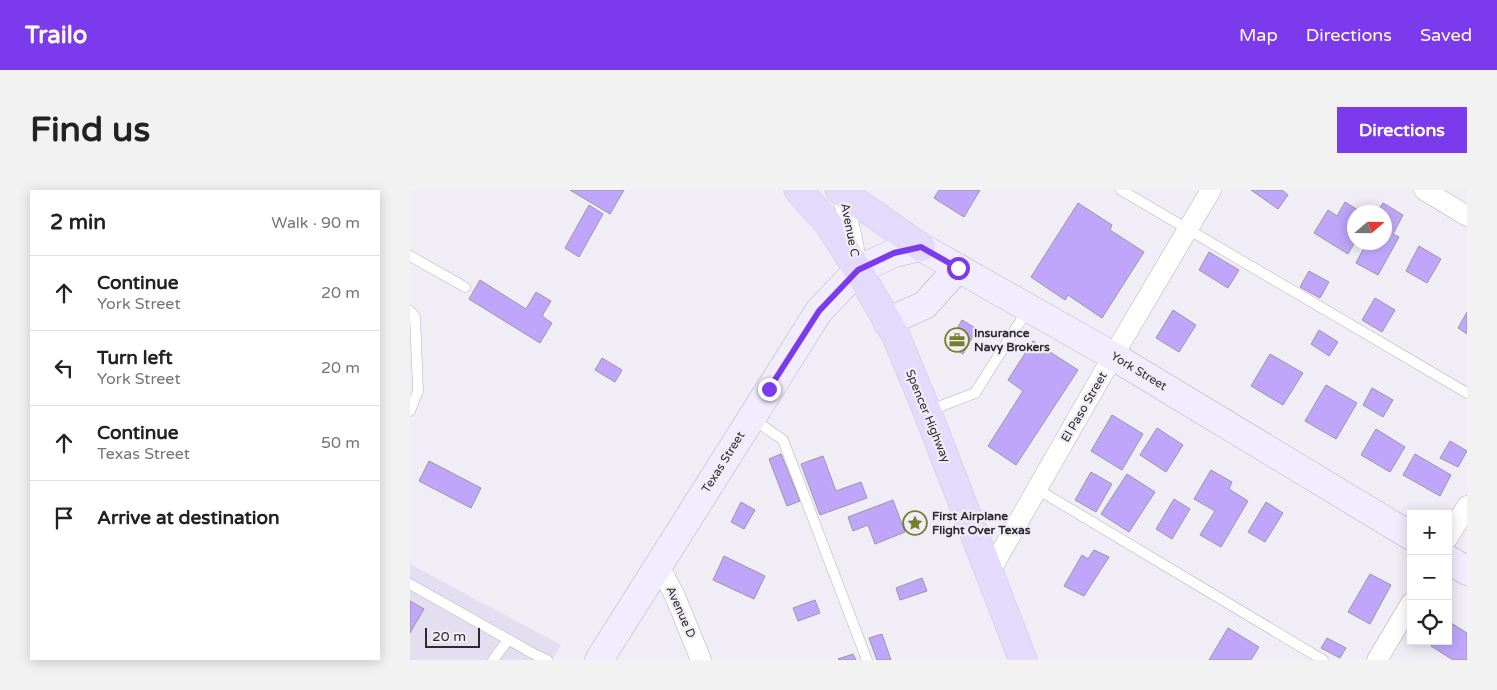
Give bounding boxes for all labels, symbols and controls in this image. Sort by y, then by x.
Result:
text: Trailo [25,21,87,50]
text: Map [1239,24,1278,46]
text: Directions [1306,24,1392,46]
text: Saved [1420,24,1472,46]
button: Directions [1337,107,1467,153]
text: Find us [30,109,150,151]
street label: Avenue C [838,202,862,258]
north arrow [1347,205,1392,250]
text: 2 min [50,210,106,235]
text: Walk · 90 m [271,213,360,233]
route start [947,257,970,280]
text: Continue [97,272,179,294]
icon: ahead [50,279,78,307]
text: 20 m [321,283,360,303]
text: York Street [97,294,181,314]
place label: Insurance Navy Brokers [974,326,1050,355]
office icon: Insurance Navy Brokers [944,327,970,353]
text: Turn left [97,347,173,369]
street label: York Street [1109,349,1170,393]
icon: left [50,354,78,382]
text: 20 m [321,358,360,378]
street label: Spencer Highway [903,367,953,465]
text: York Street [97,369,181,389]
street label: El Paso Street [1058,369,1110,445]
route end [758,378,781,401]
text: Continue [97,422,179,444]
street label: Texas Street [699,428,748,495]
icon: ahead [50,429,78,457]
text: 50 m [321,433,360,453]
text: Texas Street [97,444,190,464]
icon: arrive [50,504,78,532]
text: Arrive at destination [97,507,280,529]
place label: First Airplane Flight Over Texas [932,509,1031,538]
place icon: First Airplane Flight Over Texas [902,510,928,536]
map controls [1407,510,1452,645]
button: + [1407,510,1452,555]
button: − [1407,555,1452,600]
street label: Avenue D [663,584,699,640]
button: locate [1407,600,1452,645]
scale bar [425,625,480,648]
text: 20 m [432,628,466,645]

